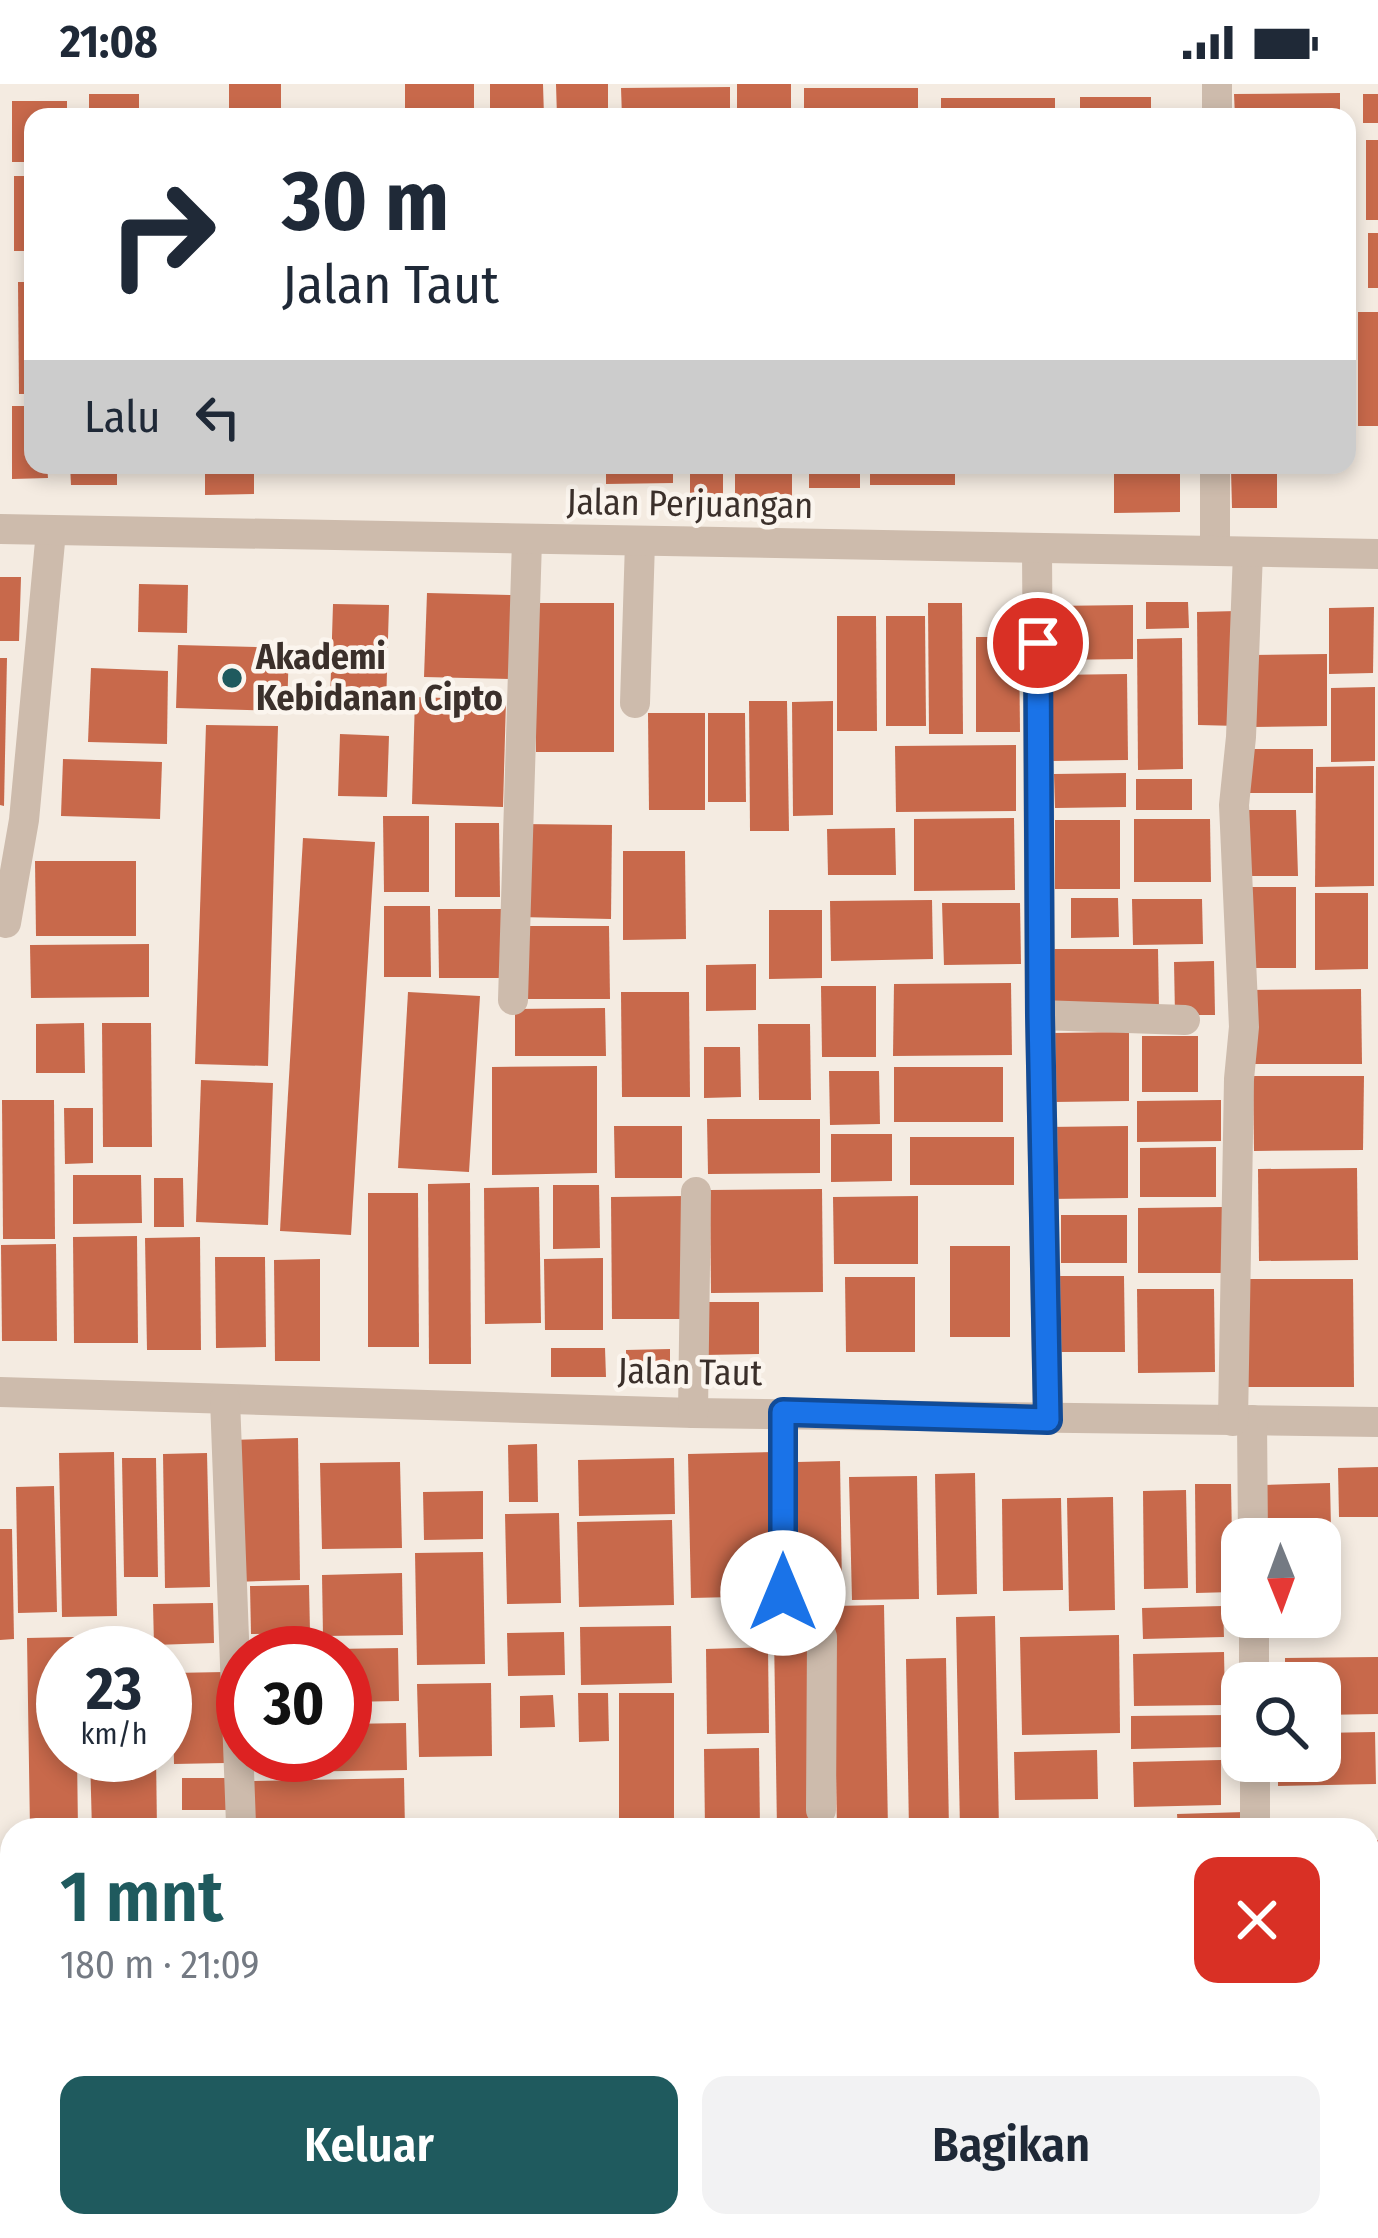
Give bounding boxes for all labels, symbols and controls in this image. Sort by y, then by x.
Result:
text: 21:08 [60,15,158,69]
text: 30 m [282,151,449,252]
icon: right [84,156,240,312]
text: Jalan Taut [282,253,499,317]
icon: left [185,384,251,450]
text: Lalu [84,390,161,444]
street label: Jalan Perjuangan [566,480,814,528]
pin [987,592,1089,694]
icon: arrive [1005,610,1071,676]
place label: Akademi Kebidanan Cipto [255,635,503,720]
marker: Akademi Kebidanan Cipto [219,665,245,691]
street label: Jalan Taut [617,1349,763,1395]
north arrow [1221,1518,1341,1638]
map controls [1221,1518,1341,1782]
position arrow [720,1530,846,1656]
speed limit sign: 30 [216,1626,372,1782]
text: 23 [86,1653,142,1725]
button: search [1221,1662,1341,1782]
text: km/h [81,1716,147,1752]
text: 1 mnt [60,1854,223,1940]
button: close [1194,1857,1320,1983]
text: 180 m · 21:09 [60,1942,260,1988]
button: Keluar [60,2076,678,2214]
button: Bagikan [702,2076,1320,2214]

